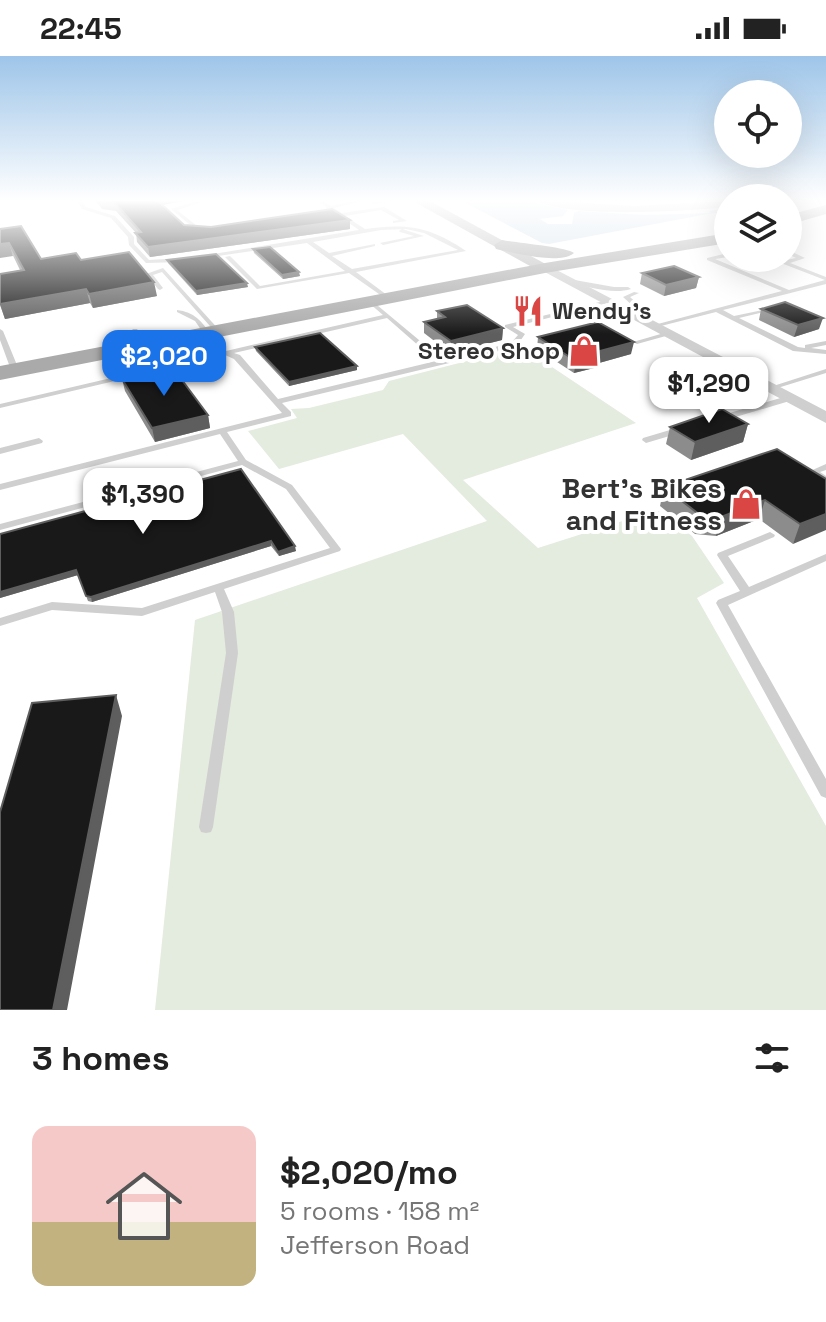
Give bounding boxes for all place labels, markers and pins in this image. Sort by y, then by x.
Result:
restaurant icon: Wendy's [511,294,545,328]
place label: Wendy's [552,295,652,326]
pin: $2,020 [99,330,229,398]
shop icon: Stereo Shop [567,334,601,368]
place label: Stereo Shop [418,335,560,366]
pin: $1,290 [644,357,774,425]
pin: $1,390 [78,468,208,536]
place label: Bert's Bikes and Fitness [562,470,722,538]
shop icon: Bert's Bikes and Fitness [729,487,763,521]

